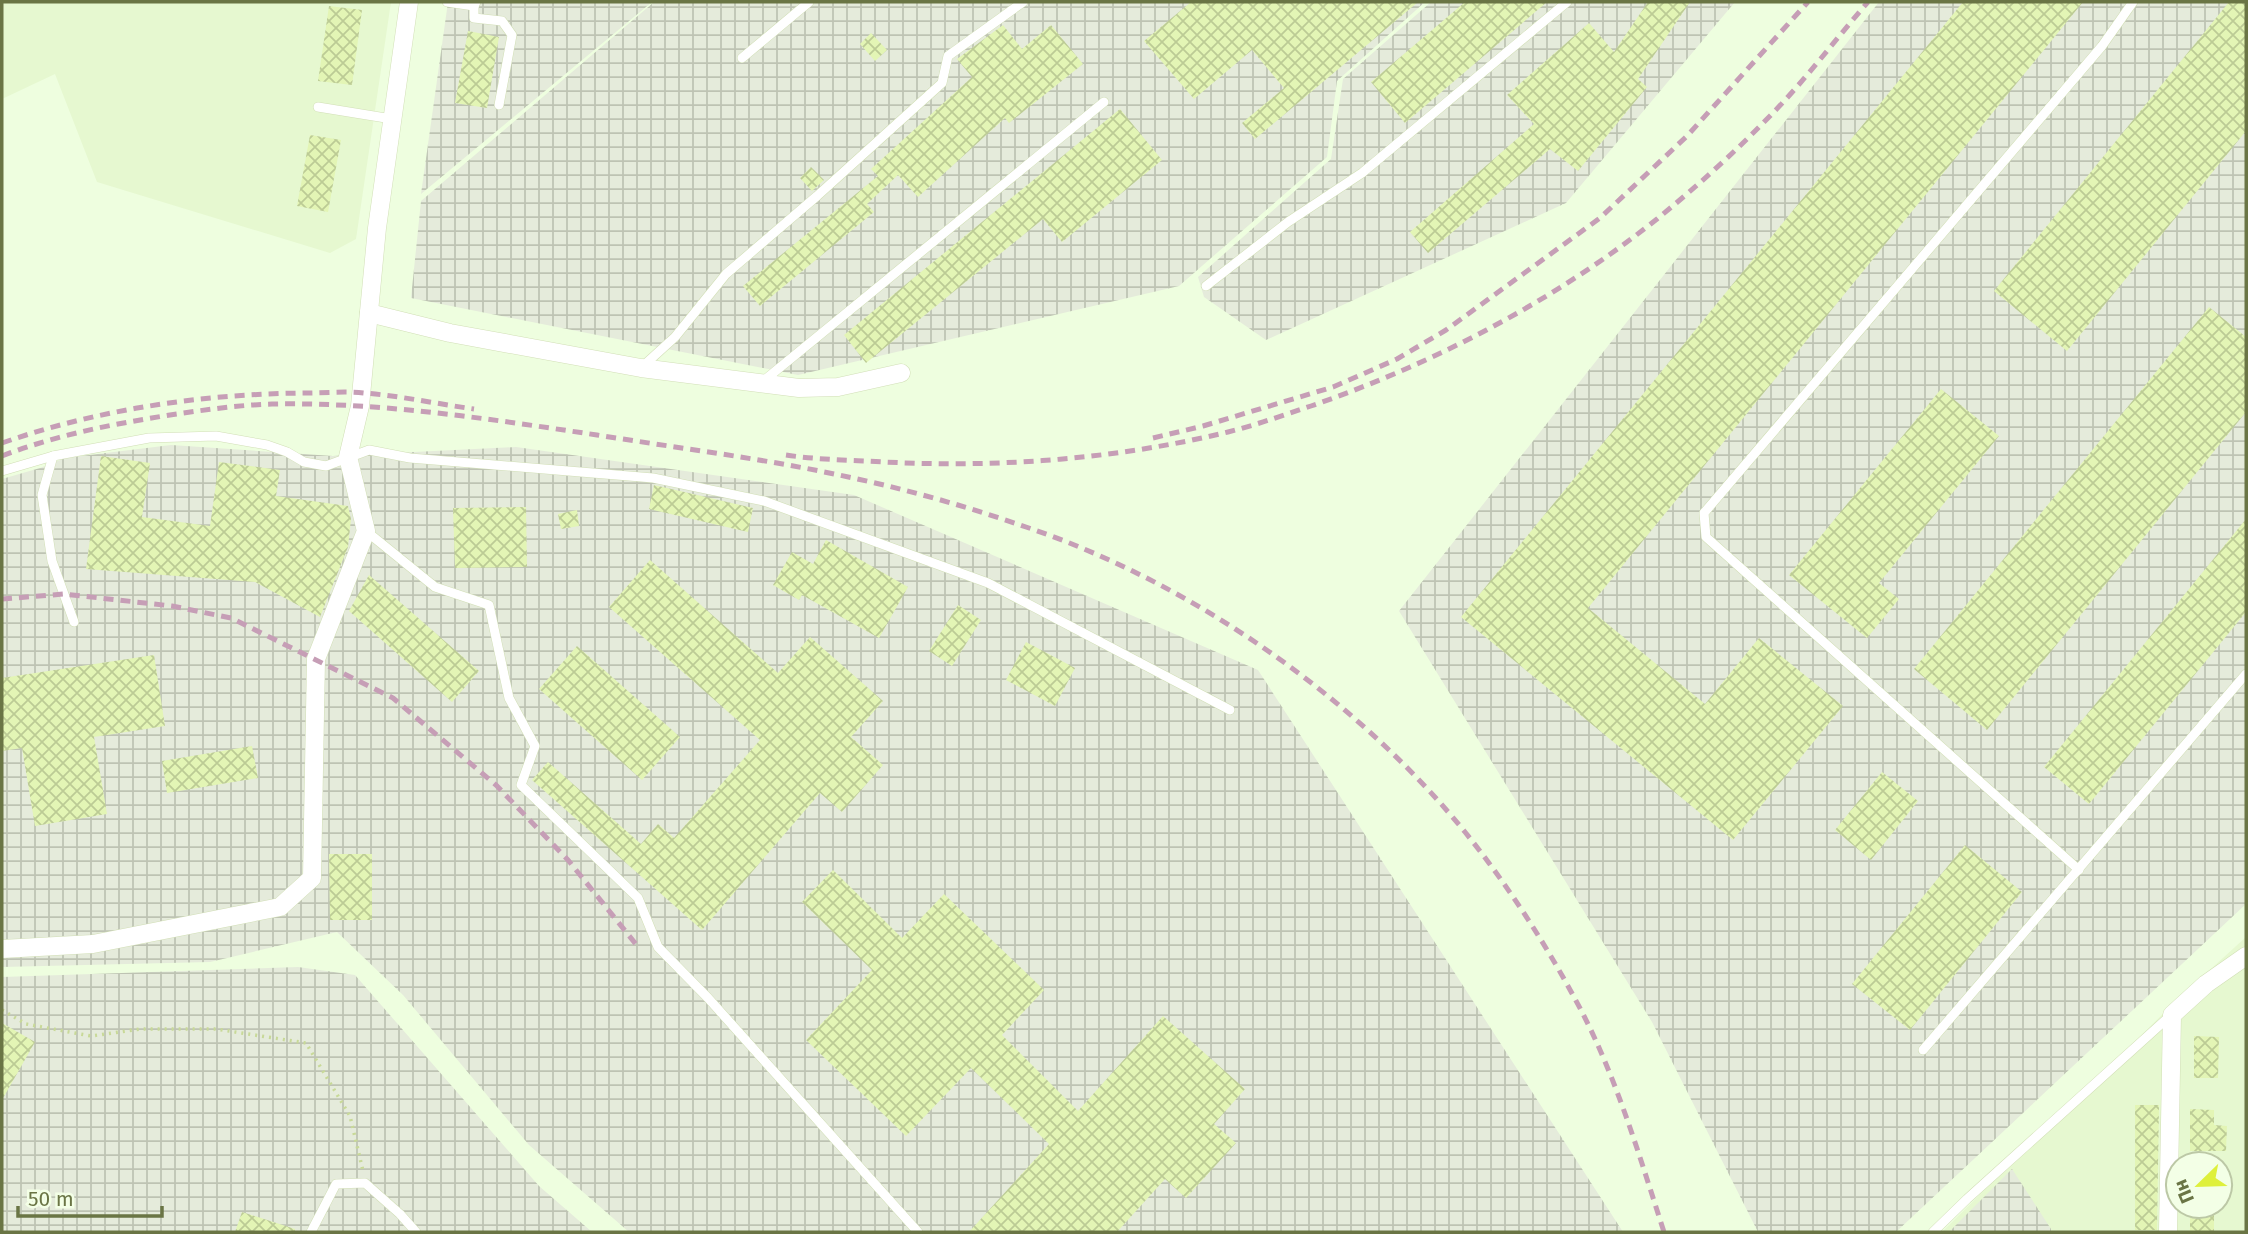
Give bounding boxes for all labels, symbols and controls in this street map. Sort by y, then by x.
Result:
north arrow [2164,1150,2234,1220]
scale bar [18,1174,161,1218]
text: Пн [2169,1176,2199,1207]
text: 50 m [28,1186,74,1212]

